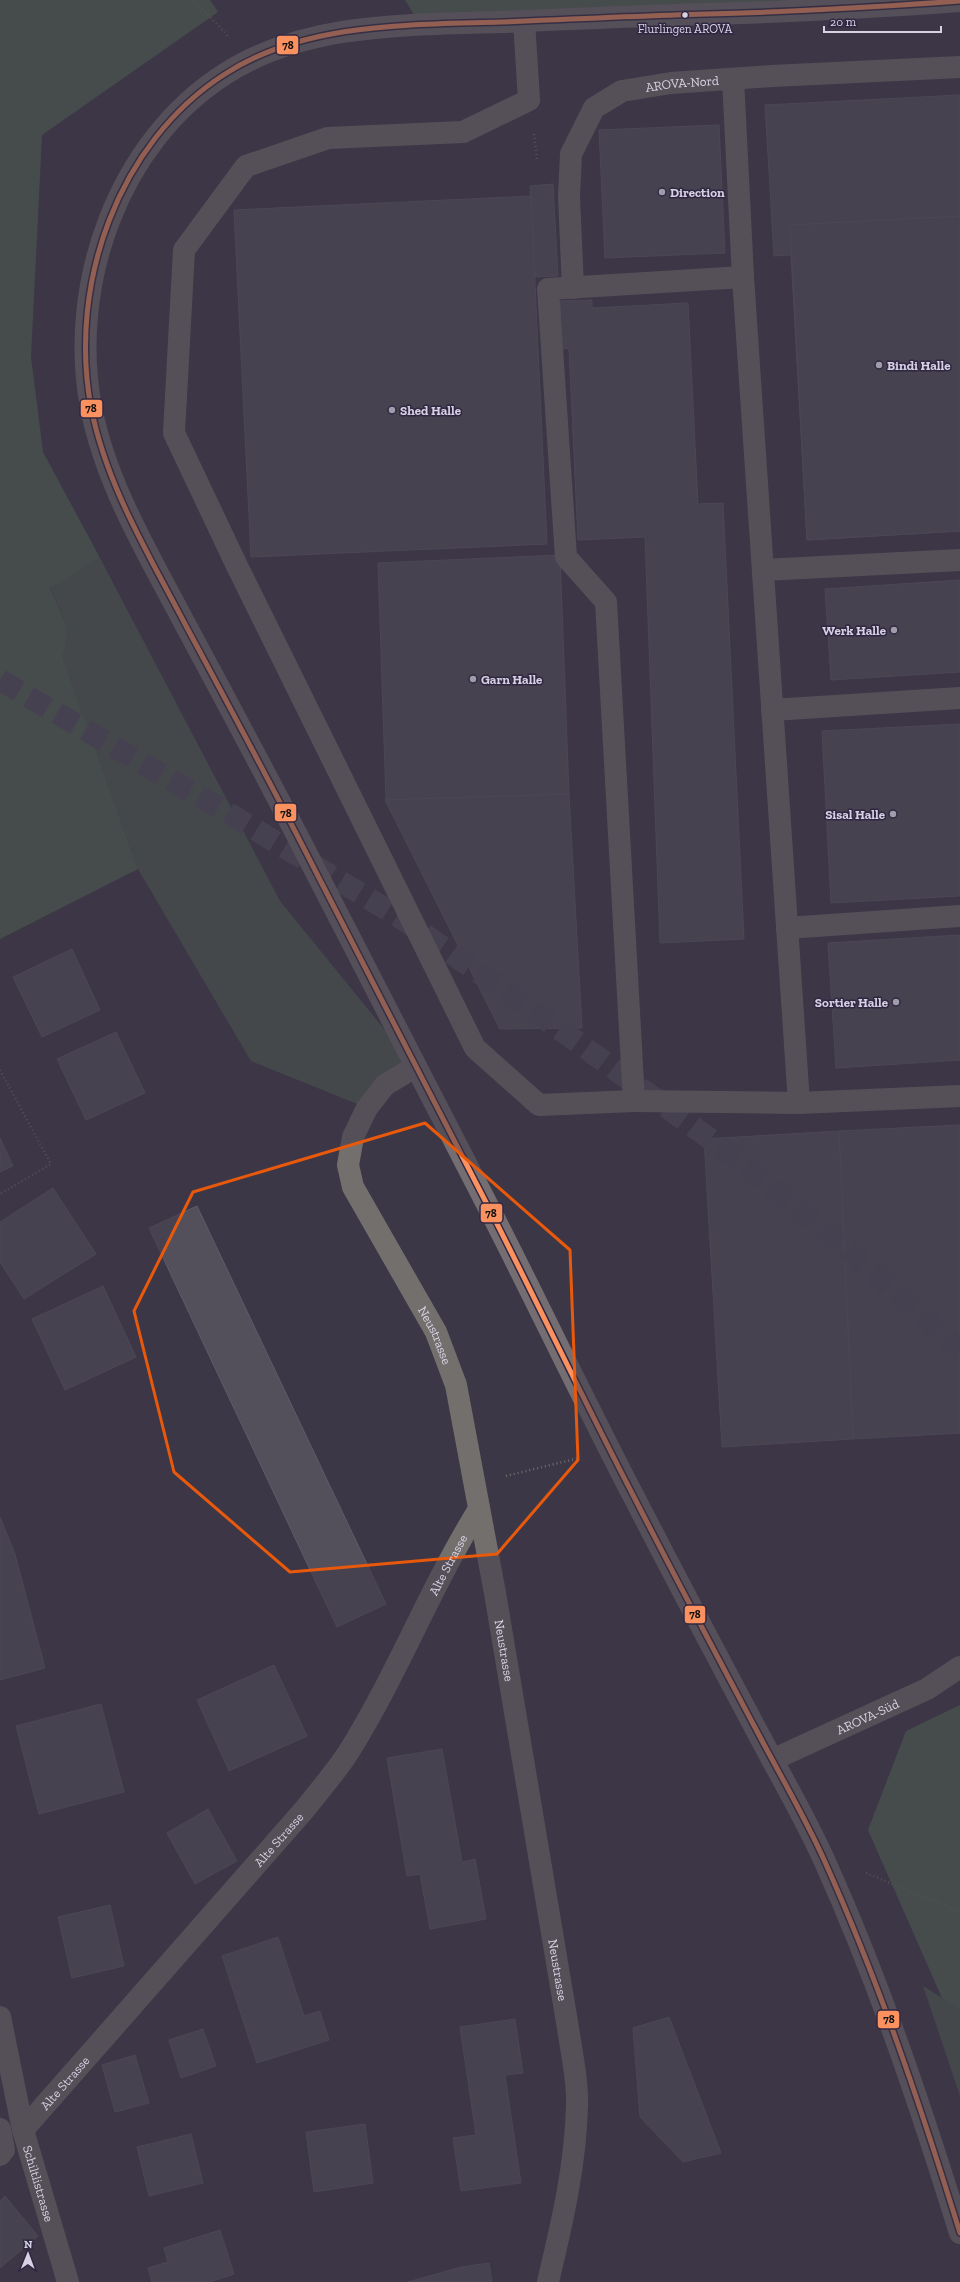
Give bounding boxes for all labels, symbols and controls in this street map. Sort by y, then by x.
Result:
scale bar [824,8,941,34]
marker: Flurlingen AROVA [680,10,690,20]
text: 20 m [830,15,857,29]
place label: Flurlingen AROVA [638,22,733,36]
line badge: 78 [276,35,299,55]
text: 78 [282,39,294,52]
street label: AROVA-Nord [644,73,719,95]
place label: Direction [670,185,725,200]
marker: Direction [657,187,667,197]
place label: Bindi Halle [887,358,951,373]
marker: Bindi Halle [874,360,884,370]
line badge: 78 [80,399,103,418]
text: 78 [85,402,97,415]
place label: Shed Halle [400,403,462,418]
marker: Shed Halle [387,405,397,415]
place label: Werk Halle [822,623,887,638]
marker: Werk Halle [889,625,899,635]
place label: Garn Halle [481,672,543,687]
marker: Garn Halle [468,674,478,684]
line badge: 78 [274,803,297,822]
text: 78 [280,807,292,820]
place label: Sisal Halle [825,807,886,822]
marker: Sisal Halle [888,809,898,819]
place label: Sortier Halle [815,995,889,1010]
marker: Sortier Halle [891,997,901,1007]
line badge: 78 [480,1203,503,1223]
text: 78 [485,1207,497,1220]
street label: Neustrasse [415,1304,454,1366]
street label: Alte Strasse [426,1532,470,1598]
line badge: 78 [684,1605,706,1624]
text: 78 [689,1608,701,1621]
street label: Neustrasse [492,1618,517,1683]
street label: AROVA-Süd [834,1696,901,1738]
street label: Alte Strasse [251,1810,306,1870]
street label: Neustrasse [545,1938,570,2002]
line badge: 78 [877,2010,900,2029]
text: 78 [883,2013,895,2026]
street label: Alte Strasse [37,2053,93,2113]
street label: Schiltlistrasse [20,2143,57,2224]
north arrow [8,2234,48,2274]
text: N [24,2238,33,2251]

